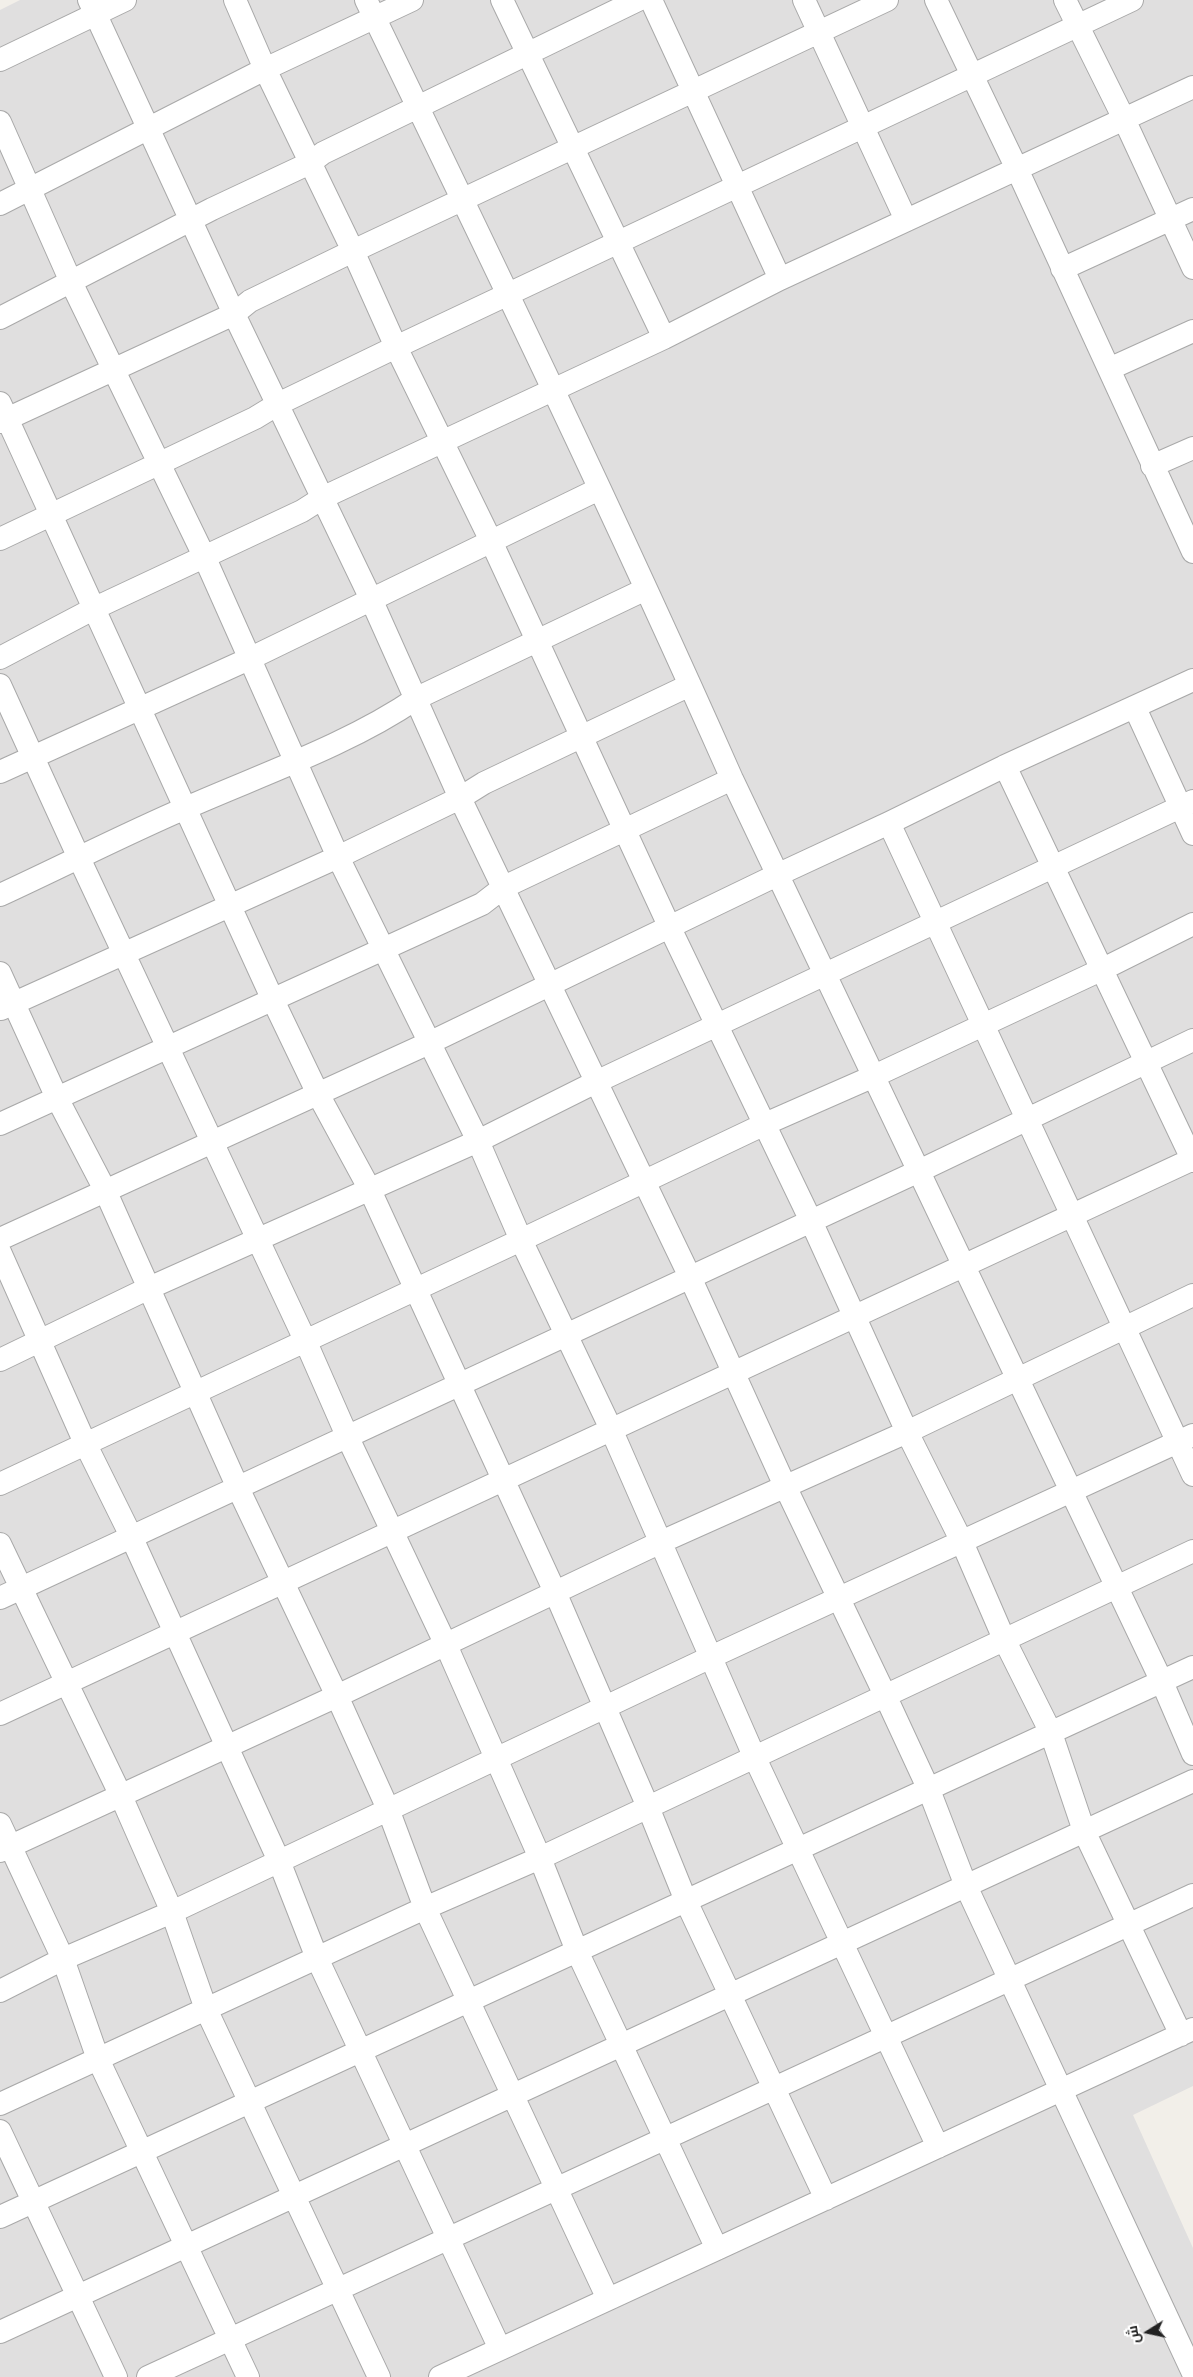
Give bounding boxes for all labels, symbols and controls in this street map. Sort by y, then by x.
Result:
north arrow [1123,2307,1173,2357]
text: ش [1122,2324,1145,2345]

